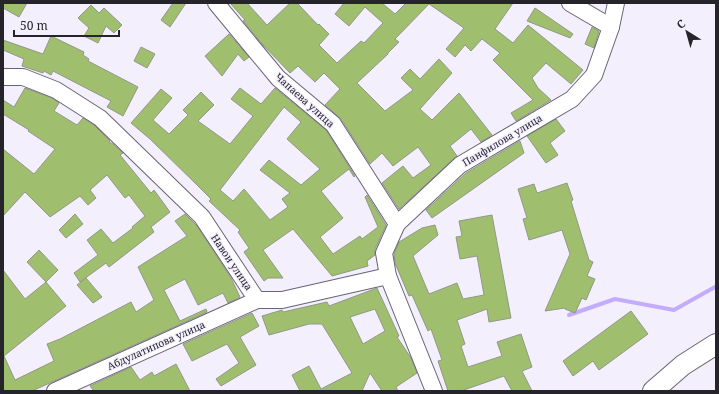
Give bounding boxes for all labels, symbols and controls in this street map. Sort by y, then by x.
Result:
scale bar [14,12,119,38]
north arrow [667,12,707,52]
text: С [673,15,688,32]
text: 50 m [20,17,48,34]
street label: Чапаева улица [272,69,338,131]
street label: Панфилова улица [459,110,545,169]
street label: Навои улица [208,231,256,293]
street label: Абдулатипова улица [105,317,207,373]

